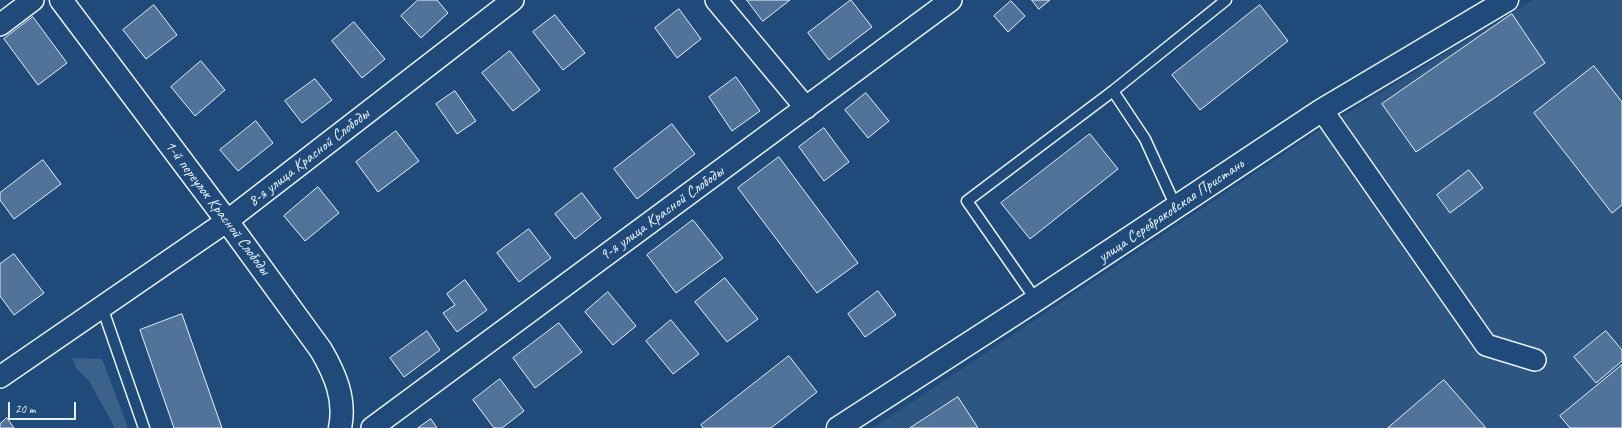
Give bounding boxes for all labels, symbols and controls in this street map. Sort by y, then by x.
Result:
street label: 8-я улица Красной Слободы [244,105,374,211]
street label: 1-й переулок Красной Слободы [160,137,274,279]
street label: улица Серебряковская Пристань [1094,155,1248,267]
street label: 9-я улица Красной Слободы [596,162,728,266]
scale bar [10,394,78,420]
text: 20 m [15,401,35,417]

